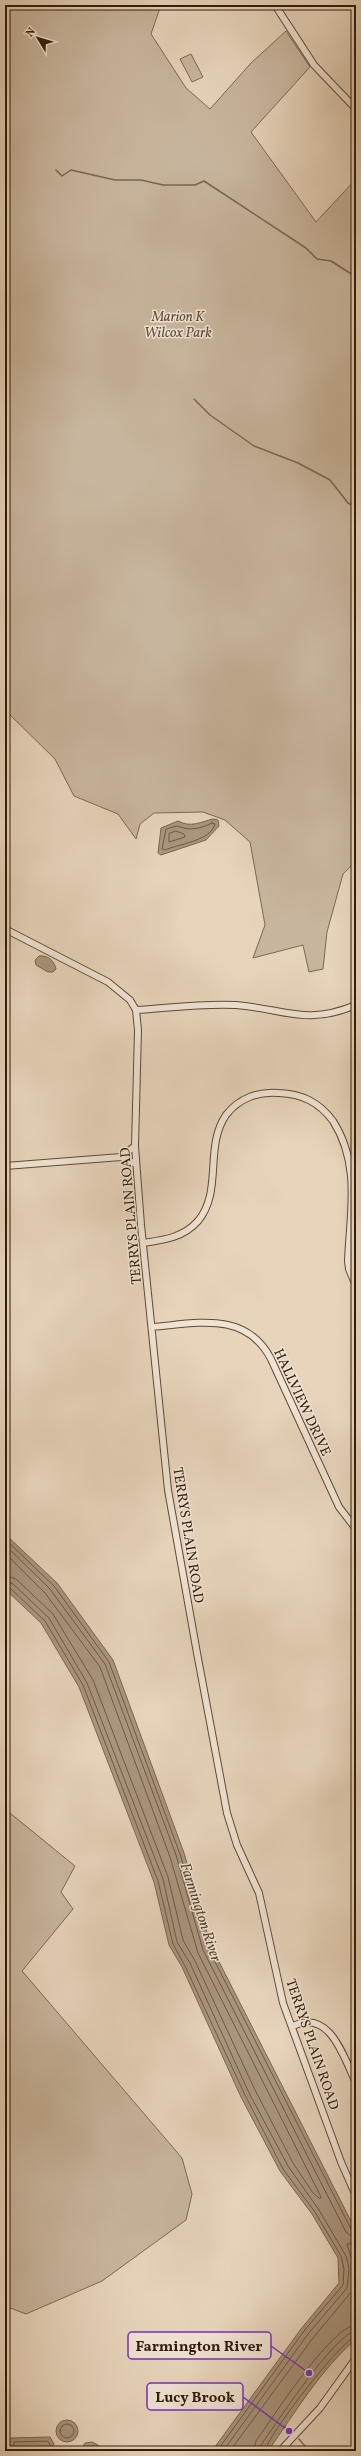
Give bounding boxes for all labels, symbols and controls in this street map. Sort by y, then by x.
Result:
north arrow [18,18,58,58]
text: N [23,25,40,41]
park label: Marion K Wilcox Park [144,308,212,343]
street label: TERRYS PLAIN ROAD [116,1147,147,1285]
street label: HALLVIEW DRIVE [268,1346,335,1459]
street label: TERRYS PLAIN ROAD [167,1466,208,1605]
water label: Farmington River [174,1860,226,1965]
street label: TERRYS PLAIN ROAD [280,1976,343,2113]
callout: Farmington River [128,2332,271,2359]
text: Farmington River [136,2337,262,2358]
callout: Lucy Brook [147,2383,243,2410]
text: Lucy Brook [155,2388,235,2409]

